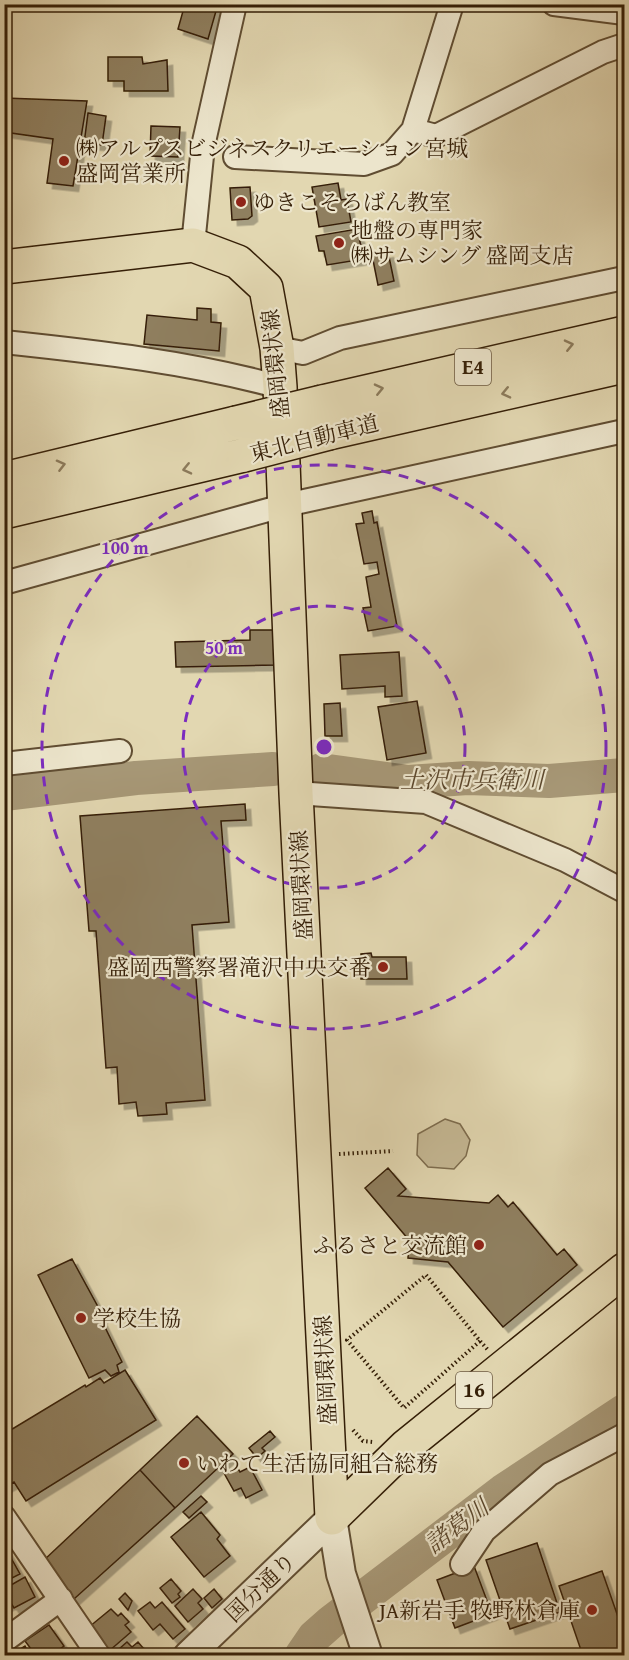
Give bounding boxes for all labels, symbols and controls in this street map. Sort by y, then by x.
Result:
place label: ㈱アルプスビジネスクリエーション宮城 盛岡営業所 [76,132,468,189]
marker: ㈱アルプスビジネスクリエーション宮城 盛岡営業所 [57,154,71,168]
place label: ゆきこそろばん教室 [253,186,451,218]
marker: ゆきこそろばん教室 [234,195,248,209]
place label: 地盤の専門家 ㈱サムシング 盛岡支店 [351,214,574,271]
marker: 地盤の専門家 ㈱サムシング 盛岡支店 [332,236,346,250]
street label: 盛岡環状線 [253,308,297,420]
one-way arrow [564,340,574,353]
road number: E4 [455,349,491,385]
one-way arrow [374,383,384,396]
one-way arrow [501,385,511,398]
street label: 東北自動車道 [246,407,382,469]
one-way arrow [56,460,66,473]
one-way arrow [182,461,192,474]
text: 100 m [101,534,149,561]
text: 50 m [205,634,244,661]
centre of rings [314,737,334,757]
water label: 土沢市兵衛川 [400,762,547,797]
street label: 盛岡環状線 [282,829,320,941]
place label: 盛岡西警察署滝沢中央交番 [107,951,371,983]
marker: 盛岡西警察署滝沢中央交番 [376,960,390,974]
place label: ふるさと交流館 [313,1229,467,1261]
marker: ふるさと交流館 [472,1238,486,1252]
place label: 学校生協 [93,1302,181,1334]
marker: 学校生協 [74,1311,88,1325]
street label: 盛岡環状線 [306,1314,344,1426]
road number: 16 [456,1372,492,1408]
place label: いわて生活協同組合総務 [196,1447,438,1479]
marker: いわて生活協同組合総務 [177,1456,191,1470]
water label: 諸葛川 [417,1488,498,1561]
street label: 国分通り [217,1545,303,1629]
place label: JA新岩手 牧野林倉庫 [376,1594,580,1626]
marker: JA新岩手 牧野林倉庫 [585,1603,599,1617]

